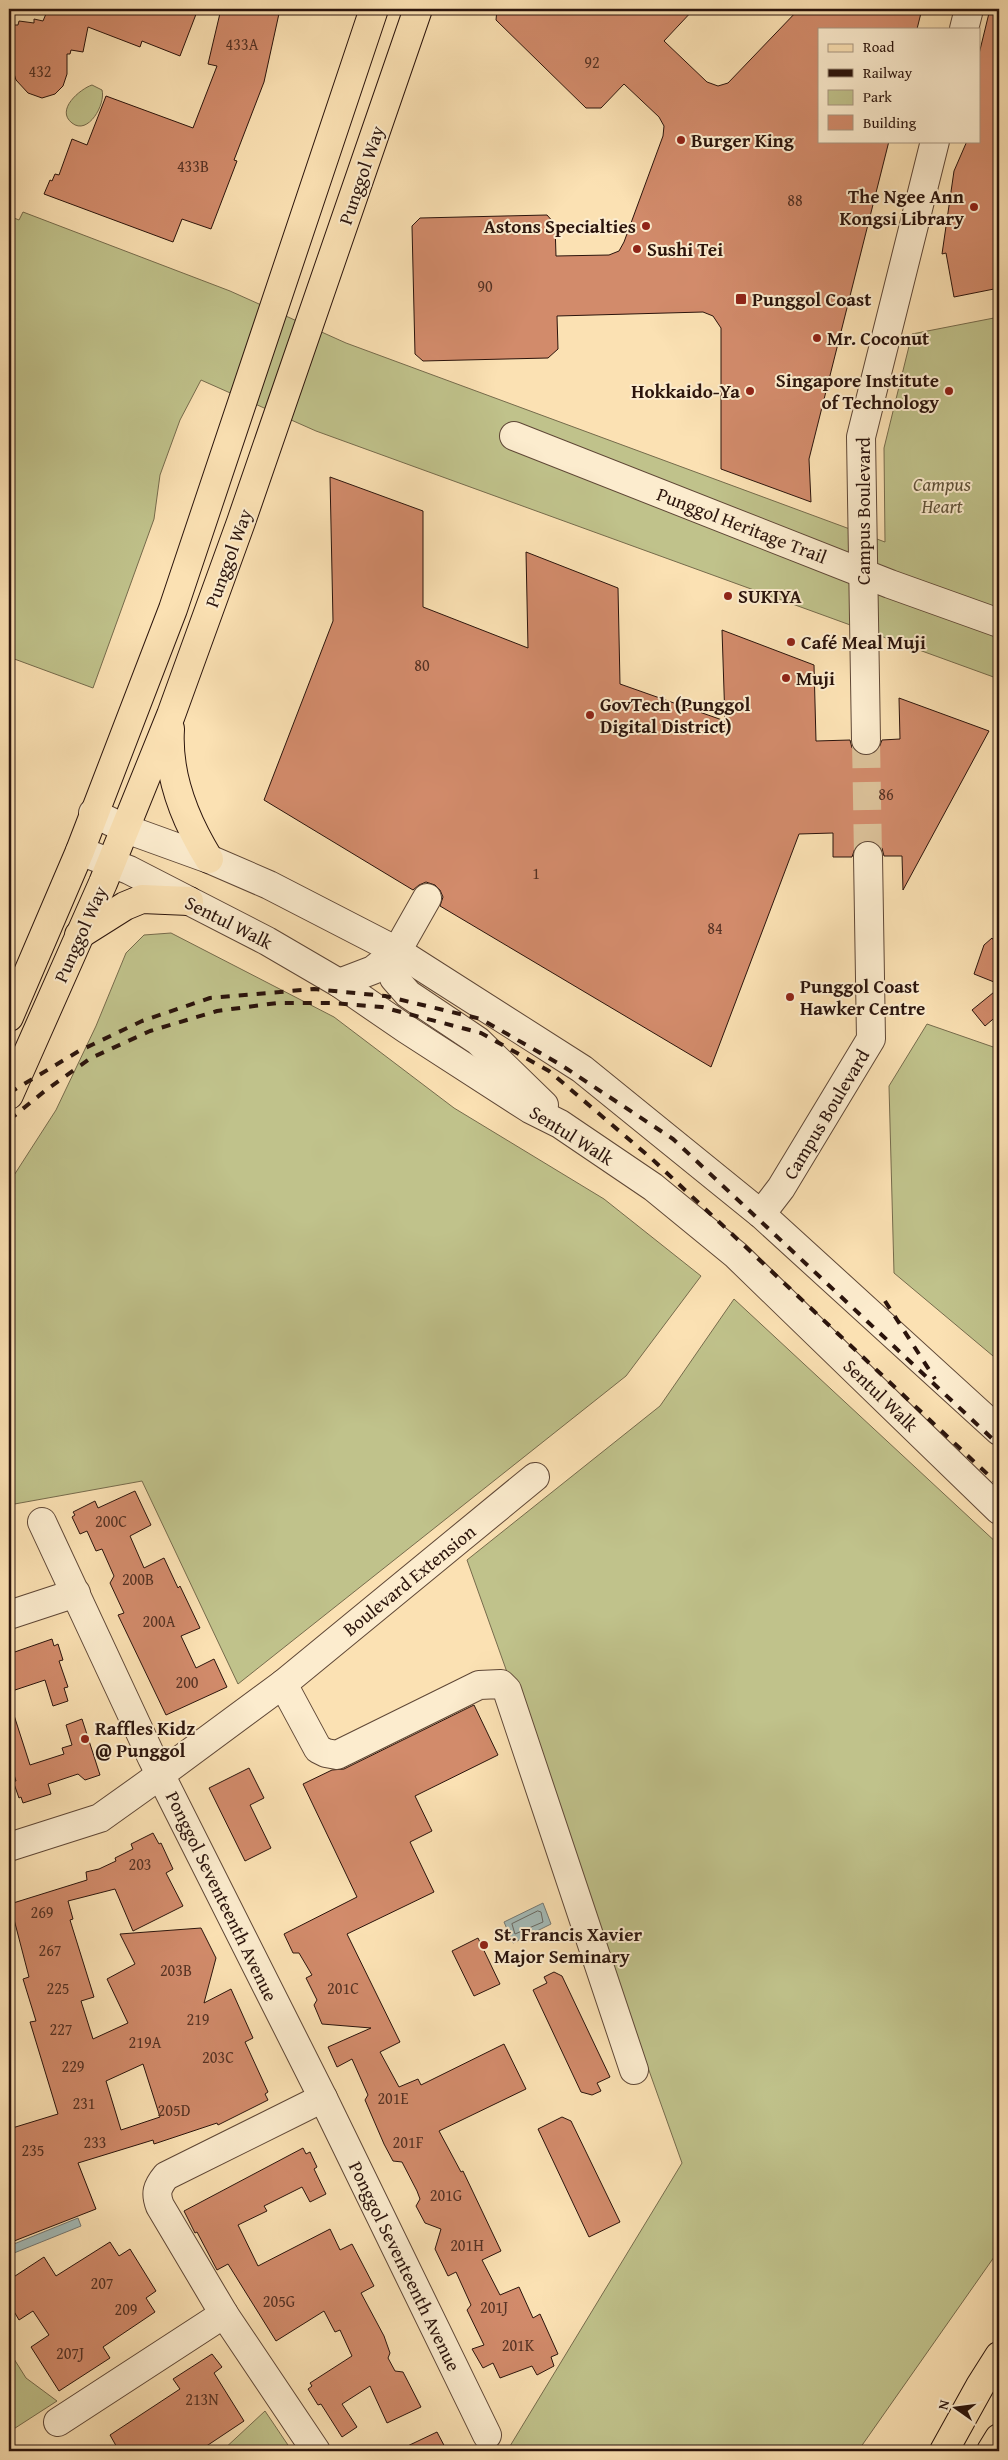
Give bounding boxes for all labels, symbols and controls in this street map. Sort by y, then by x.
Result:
legend [818,28,980,142]
house number: 433A [226,32,259,56]
text: Road [863,36,894,57]
house number: 92 [584,50,600,74]
house number: 432 [28,59,52,83]
text: Railway [863,62,913,83]
text: Park [863,86,892,107]
text: Building [863,112,917,133]
street label: Punggol Way [331,121,391,228]
place label: Burger King [691,126,795,154]
marker: Burger King [675,134,687,146]
house number: 433B [177,154,209,178]
place label: The Ngee Ann Kongsi Library [839,182,965,232]
house number: 88 [787,188,803,212]
marker: The Ngee Ann Kongsi Library [968,201,980,213]
place label: Astons Specialties [484,212,636,240]
marker: Astons Specialties [640,220,652,232]
place label: Sushi Tei [647,235,723,263]
marker: Sushi Tei [631,243,643,255]
house number: 90 [477,274,493,298]
place label: Punggol Coast [752,285,872,313]
marker: Punggol Coast [734,292,748,306]
place label: Mr. Coconut [827,324,930,352]
marker: Mr. Coconut [811,332,823,344]
place label: Singapore Institute of Technology [776,366,939,416]
place label: Hokkaido-Ya [631,377,740,405]
marker: Hokkaido-Ya [744,385,756,397]
marker: Singapore Institute of Technology [943,385,955,397]
street label: Campus Boulevard [849,436,877,585]
park label: Campus Heart [913,470,971,520]
street label: Punggol Heritage Trail [653,480,831,570]
street label: Punggol Way [197,504,259,611]
place label: SUKIYA [738,582,802,610]
marker: SUKIYA [722,590,734,602]
place label: Café Meal Muji [801,628,926,656]
marker: Café Meal Muji [785,636,797,648]
house number: 80 [414,653,430,677]
place label: Muji [796,664,835,692]
marker: Muji [780,672,792,684]
place label: GovTech (Punggol Digital District) [600,690,750,740]
marker: GovTech (Punggol Digital District) [584,709,596,721]
house number: 86 [878,782,894,806]
house number: 1 [532,861,540,885]
street label: Punggol Way [46,881,114,987]
street label: Sentul Walk [180,888,278,956]
house number: 84 [707,916,723,940]
place label: Punggol Coast Hawker Centre [800,972,925,1022]
marker: Punggol Coast Hawker Centre [784,991,796,1003]
street label: Campus Boulevard [776,1043,877,1185]
street label: Sentul Walk [524,1098,620,1172]
street label: Sentul Walk [837,1352,925,1438]
house number: 200C [95,1509,127,1533]
street label: Boulevard Extension [337,1517,482,1642]
house number: 200B [122,1567,154,1591]
house number: 200A [143,1609,176,1633]
house number: 200 [175,1670,199,1694]
place label: Raffles Kidz @ Punggol [95,1714,195,1764]
marker: Raffles Kidz @ Punggol [79,1733,91,1745]
street label: Ponggol Seventeenth Avenue [159,1786,285,2006]
house number: 203 [128,1852,152,1876]
house number: 269 [30,1900,54,1924]
place label: St. Francis Xavier Major Seminary [494,1920,643,1970]
house number: 267 [38,1938,62,1962]
marker: St. Francis Xavier Major Seminary [478,1939,490,1951]
house number: 203B [160,1958,192,1982]
house number: 225 [46,1976,70,2000]
house number: 201C [327,1976,359,2000]
house number: 219 [186,2007,210,2031]
house number: 227 [49,2017,73,2041]
house number: 219A [129,2030,162,2054]
house number: 203C [202,2045,234,2069]
house number: 229 [61,2054,85,2078]
house number: 201E [377,2086,409,2110]
house number: 231 [72,2091,96,2115]
house number: 205D [158,2098,191,2122]
house number: 233 [83,2130,107,2154]
house number: 201F [393,2130,424,2154]
house number: 235 [21,2138,45,2162]
street label: Ponggol Seventeenth Avenue [342,2156,468,2376]
house number: 201G [430,2183,463,2207]
house number: 201H [450,2233,484,2257]
house number: 207 [90,2271,114,2295]
house number: 205G [263,2289,296,2313]
house number: 201J [480,2295,508,2319]
house number: 209 [114,2297,138,2321]
house number: 201K [502,2333,535,2357]
house number: 207J [56,2341,84,2365]
north arrow [930,2382,980,2432]
house number: 213N [185,2387,219,2411]
text: N [933,2397,954,2412]

